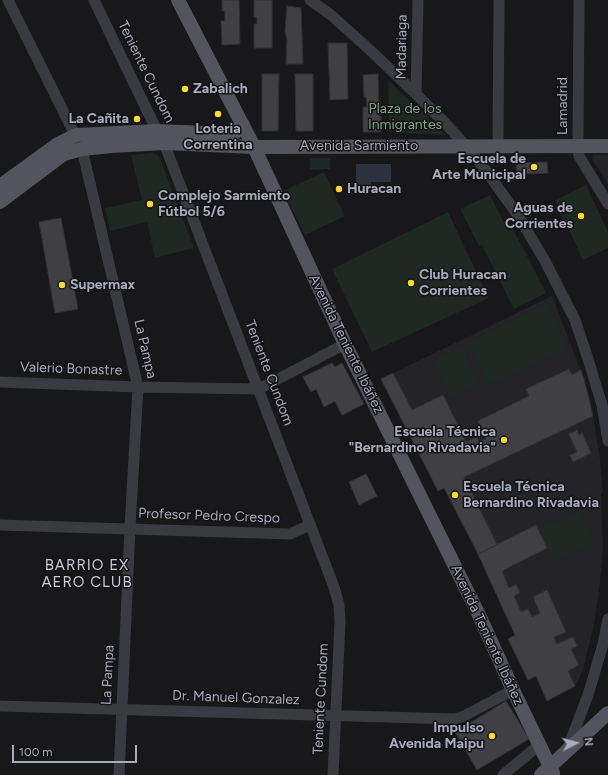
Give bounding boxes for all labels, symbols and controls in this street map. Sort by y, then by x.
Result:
street label: Madariaga [393,14,411,80]
street label: Teniente Cundom [114,18,178,126]
street label: Lamadrid [555,77,571,135]
place label: Zabalich [193,81,248,97]
marker: Zabalich [180,84,190,94]
park label: Plaza de los Inmigrantes [368,101,442,134]
marker: Loteria Correntina [213,109,223,119]
place label: La Cañita [68,111,129,127]
marker: La Cañita [132,114,142,124]
place label: Loteria Correntina [183,121,253,154]
street label: Avenida Sarmiento [300,138,418,154]
place label: Escuela de Arte Municipal [432,151,526,184]
marker: Escuela de Arte Municipal [529,162,539,172]
place label: Huracan [347,181,401,197]
marker: Huracan [334,184,344,194]
place label: Complejo Sarmiento Fútbol 5/6 [158,188,290,220]
marker: Complejo Sarmiento Fútbol 5/6 [145,199,155,209]
place label: Aguas de Corrientes [505,200,573,232]
marker: Aguas de Corrientes [576,211,586,221]
place label: Club Huracan Corrientes [419,267,506,300]
street label: Avenida Teniente Ibáñez [305,272,387,416]
place label: Supermax [70,277,135,293]
marker: Club Huracan Corrientes [406,278,416,288]
marker: Supermax [57,280,67,290]
street label: La Pampa [130,318,160,380]
street label: Teniente Cundom [241,318,297,428]
street label: Valerio Bonastre [20,359,122,379]
place label: Escuela Técnica "Bernardino Rivadavia" [348,424,496,456]
marker: Escuela Técnica "Bernardino Rivadavia" [499,435,509,445]
place label: Escuela Técnica Bernardino Rivadavia [463,479,599,512]
marker: Escuela Técnica Bernardino Rivadavia [450,490,460,500]
street label: Profesor Pedro Crespo [138,505,280,527]
district label: BARRIO EX AERO CLUB [41,557,133,592]
street label: Avenida Teniente Ibáñez [447,562,527,708]
street label: Teniente Cundom [310,643,332,755]
street label: La Pampa [98,644,118,706]
street label: Dr. Manuel Gonzalez [172,687,300,709]
place label: Impulso Avenida Maipu [389,720,484,752]
north arrow [556,723,596,763]
marker: Impulso Avenida Maipu [487,731,497,741]
scale bar [14,737,139,763]
text: N [582,737,595,747]
text: 100 m [19,745,53,759]

